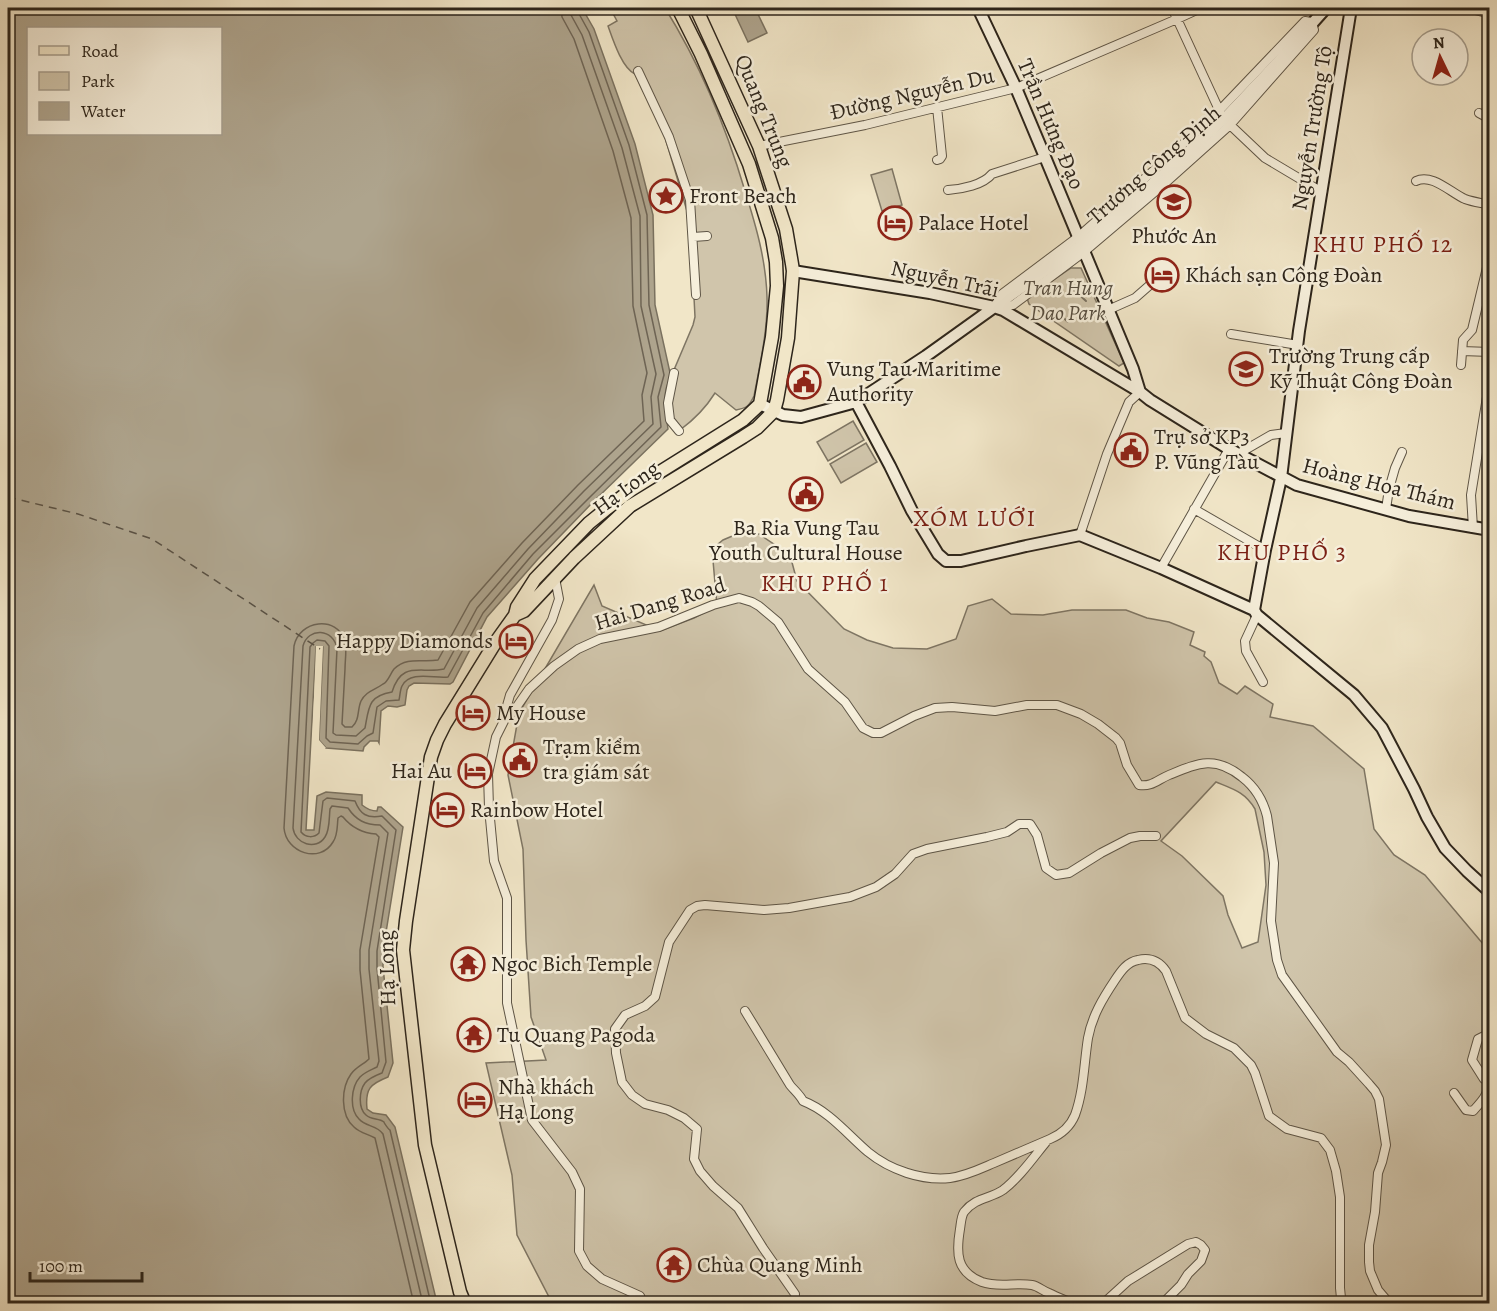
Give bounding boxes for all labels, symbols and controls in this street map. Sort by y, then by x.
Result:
legend [27,27,222,135]
north arrow [1410,27,1470,87]
text: N [1432,32,1446,55]
text: Road [81,39,119,63]
street label: Nguyễn Trường Tộ [1284,43,1340,213]
street label: Quang Trung [728,50,800,172]
street label: Trần Hưng Đạo [1010,54,1092,194]
street label: Đường Nguyễn Du [827,60,997,128]
text: Park [81,69,115,93]
street label: Trương Công Định [1081,98,1227,231]
text: Water [80,99,126,123]
place icon: Front Beach [648,178,684,214]
place label: Front Beach [689,181,797,211]
school or university icon: Phước An [1156,184,1192,220]
hotel icon: Palace Hotel [877,205,913,241]
place label: Palace Hotel [918,208,1028,238]
place label: Phước An [1131,221,1217,251]
district label: KHU PHỐ 12 [1312,228,1454,260]
street label: Nguyễn Trãi [888,253,1002,305]
hotel icon: Khách sạn Công Đoàn [1144,257,1180,293]
place label: Khách sạn Công Đoàn [1185,260,1382,290]
park label: Tran Hung Dao Park [1023,273,1113,328]
place label: Trường Trung cấp Kỹ Thuật Công Đoàn [1269,341,1453,396]
school or university icon: Trường Trung cấp Kỹ Thuật Công Đoàn [1228,351,1264,387]
place label: Vung Tau Maritime Authority [826,354,1001,409]
public building icon: Vung Tau Maritime Authority [786,364,822,400]
place label: Trụ sở KP3 P. Vũng Tàu [1154,422,1259,477]
public building icon: Trụ sở KP3 P. Vũng Tàu [1113,432,1149,468]
street label: Hoàng Hoa Thám [1299,450,1459,518]
street label: Hạ Long [586,454,666,522]
public building icon: Ba Ria Vung Tau Youth Cultural House [788,476,824,512]
district label: XÓM LƯỚI [913,502,1037,534]
place label: Ba Ria Vung Tau Youth Cultural House [708,513,903,568]
district label: KHU PHỐ 3 [1217,536,1347,568]
district label: KHU PHỐ 1 [761,567,889,599]
street label: Hai Dang Road [591,570,730,638]
hotel icon: Happy Diamonds [498,623,534,659]
place label: Happy Diamonds [336,626,493,656]
hotel icon: My House [455,695,491,731]
place label: My House [496,698,586,728]
place label: Trạm kiểm tra giám sát [543,732,650,787]
public building icon: Trạm kiểm tra giám sát [502,742,538,778]
hotel icon: Hai Au [457,753,493,789]
place label: Hai Au [391,756,452,786]
hotel icon: Rainbow Hotel [429,792,465,828]
place label: Rainbow Hotel [470,795,603,825]
street label: Hạ Long [371,930,403,1006]
temple icon: Ngoc Bich Temple [450,946,486,982]
place label: Ngoc Bich Temple [491,949,652,979]
temple icon: Tu Quang Pagoda [456,1017,492,1053]
place label: Tu Quang Pagoda [497,1020,656,1050]
place label: Nhà khách Hạ Long [498,1072,594,1127]
hotel icon: Nhà khách Hạ Long [457,1082,493,1118]
scale bar [30,1245,142,1283]
temple icon: Chùa Quang Minh [656,1247,692,1283]
place label: Chùa Quang Minh [697,1250,863,1280]
text: 100 m [39,1254,83,1278]

